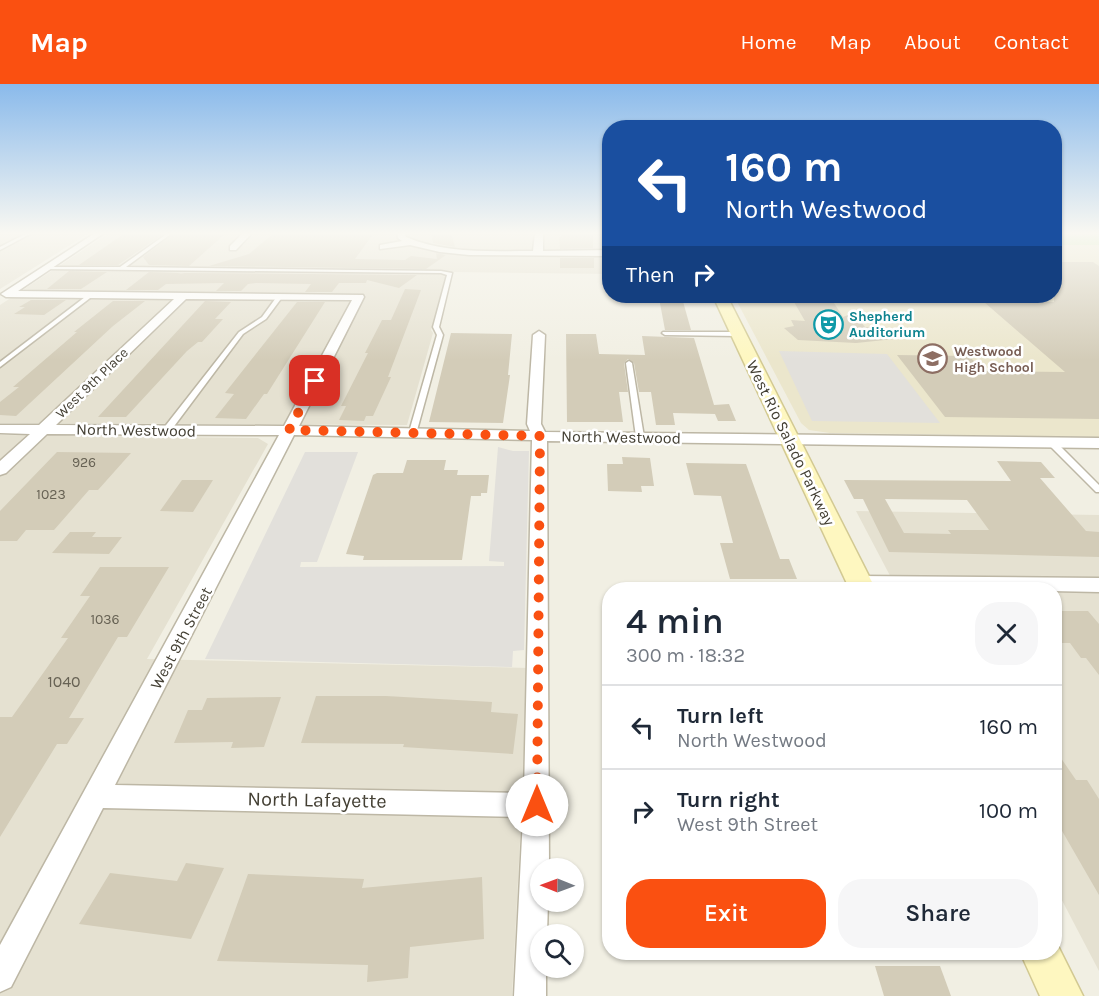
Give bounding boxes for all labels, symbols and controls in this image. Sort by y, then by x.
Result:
text: Map [30,26,88,59]
text: Home [741,30,797,54]
text: Map [830,30,871,54]
text: About [904,30,961,54]
text: Contact [994,30,1069,54]
text: 160 m [725,142,843,192]
icon: left [626,144,704,222]
text: North Westwood [725,193,927,225]
icon: right [687,258,720,291]
text: Then [626,262,675,288]
theatre icon: Shepherd Auditorium [812,308,844,340]
place label: Shepherd Auditorium [849,308,925,341]
school or university icon: Westwood High School [917,343,949,375]
place label: Westwood High School [954,343,1034,376]
street label: West 9th Place [52,344,132,422]
pin [289,355,340,406]
street label: West Rio Salado Parkway [743,357,840,529]
icon: arrive [298,364,331,397]
street label: North Westwood [76,419,196,441]
street label: North Westwood [561,426,681,448]
house number: 926 [72,454,96,471]
house number: 1023 [36,486,66,503]
street label: West 9th Street [146,584,216,692]
text: 4 min [626,600,724,642]
button: close [975,602,1038,665]
house number: 1036 [90,611,120,628]
text: 300 m · 18:32 [626,644,745,667]
house number: 1040 [47,672,81,691]
text: Turn left [677,703,764,729]
icon: left [626,711,659,744]
text: 160 m [979,714,1038,740]
text: North Westwood [677,729,827,752]
position arrow [505,773,569,837]
street label: North Lafayette [247,787,387,813]
text: Turn right [677,787,780,813]
icon: right [626,795,659,828]
text: 100 m [979,798,1038,824]
text: West 9th Street [677,813,818,836]
north arrow [530,858,584,912]
map controls [530,858,584,978]
button: Exit [626,879,826,948]
button: Share [838,879,1038,948]
button: search [530,924,584,978]

